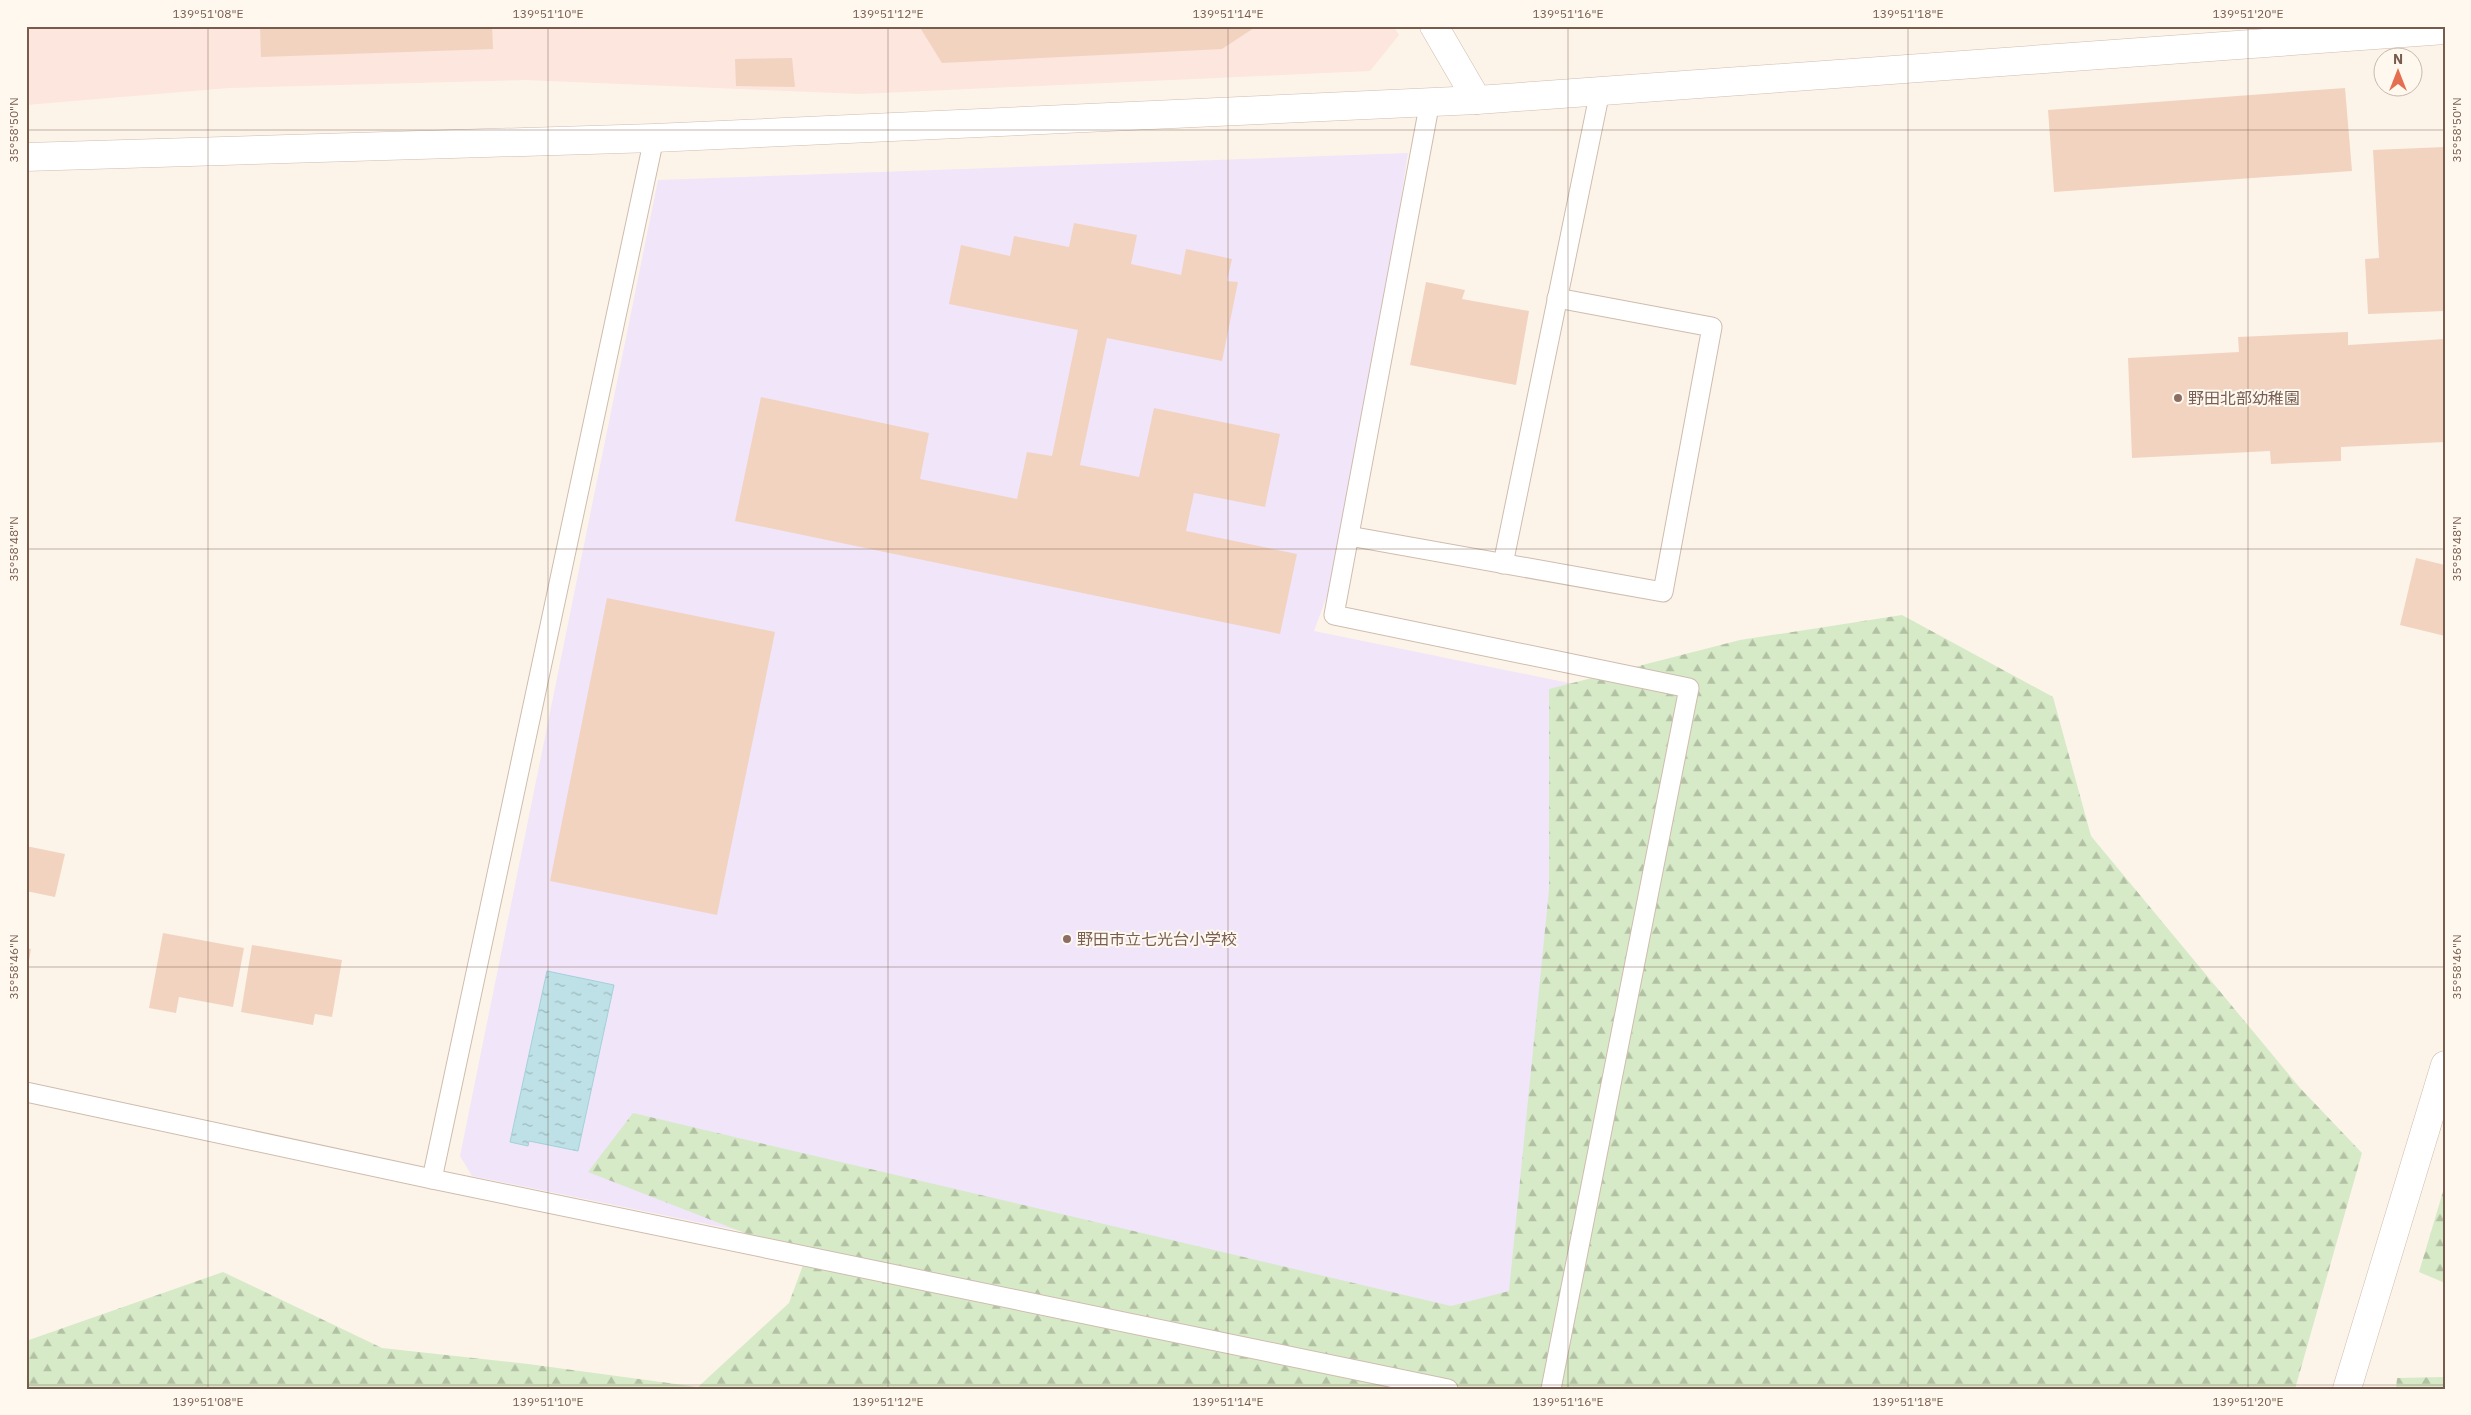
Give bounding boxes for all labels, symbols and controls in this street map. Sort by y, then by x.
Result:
text: 139°51'08"E [173,6,243,21]
text: 139°51'10"E [513,6,583,21]
text: 139°51'12"E [853,6,923,21]
text: 139°51'14"E [1193,6,1263,21]
text: 139°51'16"E [1533,6,1603,21]
text: 139°51'18"E [1873,6,1943,21]
text: 139°51'20"E [2213,6,2283,21]
north arrow [2374,48,2424,98]
text: N [2393,50,2403,68]
text: 35°58'50"N [6,97,21,163]
text: 35°58'50"N [2449,97,2464,163]
place label: 野田北部幼稚園 [2188,388,2300,408]
marker: 野田北部幼稚園 [2172,392,2184,404]
text: 35°58'48"N [6,516,21,582]
text: 35°58'48"N [2449,516,2464,582]
place label: 野田市立七光台小学校 [1077,929,1237,949]
marker: 野田市立七光台小学校 [1061,933,1073,945]
text: 35°58'46"N [6,934,21,1000]
text: 35°58'46"N [2449,934,2464,1000]
text: 139°51'08"E [173,1394,243,1409]
text: 139°51'10"E [513,1394,583,1409]
text: 139°51'12"E [853,1394,923,1409]
text: 139°51'14"E [1193,1394,1263,1409]
text: 139°51'16"E [1533,1394,1603,1409]
text: 139°51'18"E [1873,1394,1943,1409]
text: 139°51'20"E [2213,1394,2283,1409]

